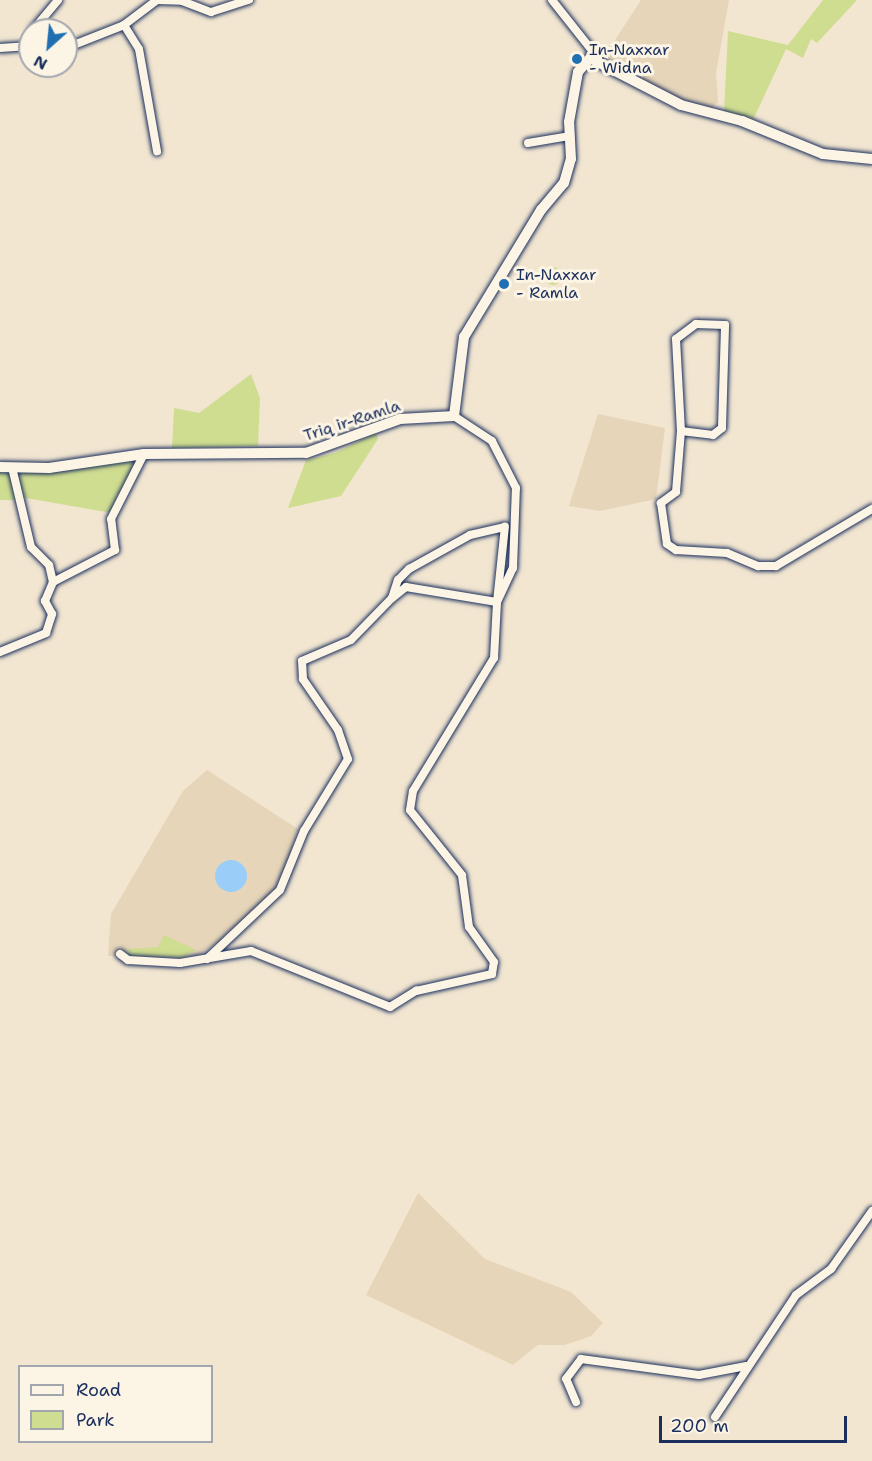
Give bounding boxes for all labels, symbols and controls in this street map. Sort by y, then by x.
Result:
north arrow [18,18,78,78]
place label: In-Naxxar - Widna [589,40,670,78]
text: N [30,50,51,75]
marker: In-Naxxar - Widna [570,52,584,66]
place label: In-Naxxar - Ramla [516,265,597,303]
marker: In-Naxxar - Ramla [497,277,511,291]
street label: Triq ir-Ramla [301,396,403,446]
legend [18,1365,213,1443]
text: Road [76,1378,121,1402]
scale bar [662,1404,850,1442]
text: Park [76,1408,115,1432]
text: 200 m [670,1414,729,1438]

